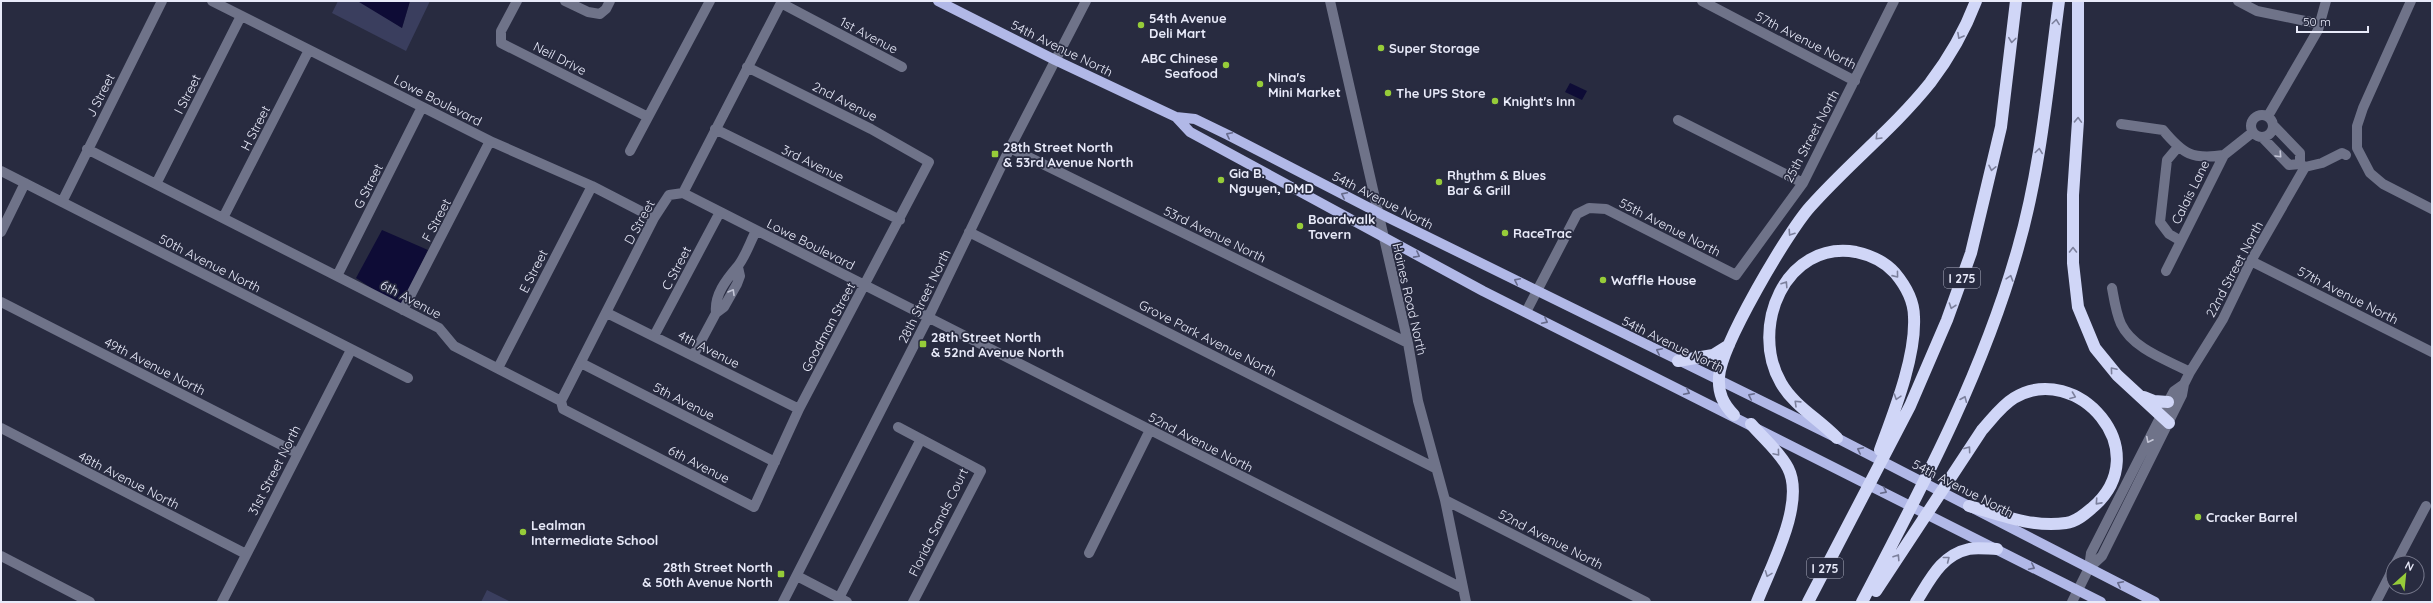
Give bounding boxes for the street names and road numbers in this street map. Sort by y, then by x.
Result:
street label: 57th Avenue North [1753,8,1859,72]
street label: 1st Avenue [837,13,901,57]
street label: 54th Avenue North [1008,16,1116,80]
street label: Neil Drive [531,38,589,78]
street label: J Street [82,71,118,119]
street label: Lowe Boulevard [391,71,485,129]
street label: I Street [170,72,204,116]
street label: 2nd Avenue [810,78,880,124]
street label: 25th Street North [1780,87,1842,185]
street label: H Street [237,103,273,153]
street label: 3rd Avenue [779,141,847,185]
street label: Calais Lane [2168,157,2212,227]
street label: G Street [350,161,386,211]
street label: 54th Avenue North [1330,168,1436,232]
street label: 55th Avenue North [1617,195,1723,259]
street label: F Street [418,196,454,244]
street label: D Street [620,197,658,247]
street label: 53rd Avenue North [1161,202,1269,266]
street label: Lowe Boulevard [764,215,858,273]
street label: 22nd Street North [2202,218,2266,320]
street label: 50th Avenue North [156,230,264,296]
street label: Haines Road North [1389,241,1431,357]
street label: C Street [658,243,694,293]
street label: 28th Street North [894,246,954,346]
street label: E Street [515,247,551,295]
street label: 57th Avenue North [2295,263,2401,327]
road number: I 275 [1944,268,1980,288]
street label: 6th Avenue [378,276,444,322]
street label: Goodman Street [798,280,858,374]
street label: Grove Park Avenue North [1136,296,1280,380]
street label: 54th Avenue North [1619,312,1727,376]
street label: 4th Avenue [676,327,742,371]
street label: 49th Avenue North [102,334,208,398]
street label: 5th Avenue [651,379,717,423]
street label: 52nd Avenue North [1146,409,1256,475]
street label: 31st Street North [244,422,304,518]
street label: 6th Avenue [666,442,732,486]
street label: 48th Avenue North [76,448,182,512]
street label: 54th Avenue North [1910,456,2016,520]
street label: Florida Sands Court [905,465,971,579]
street label: 52nd Avenue North [1496,506,1606,572]
road number: I 275 [1807,558,1843,578]

